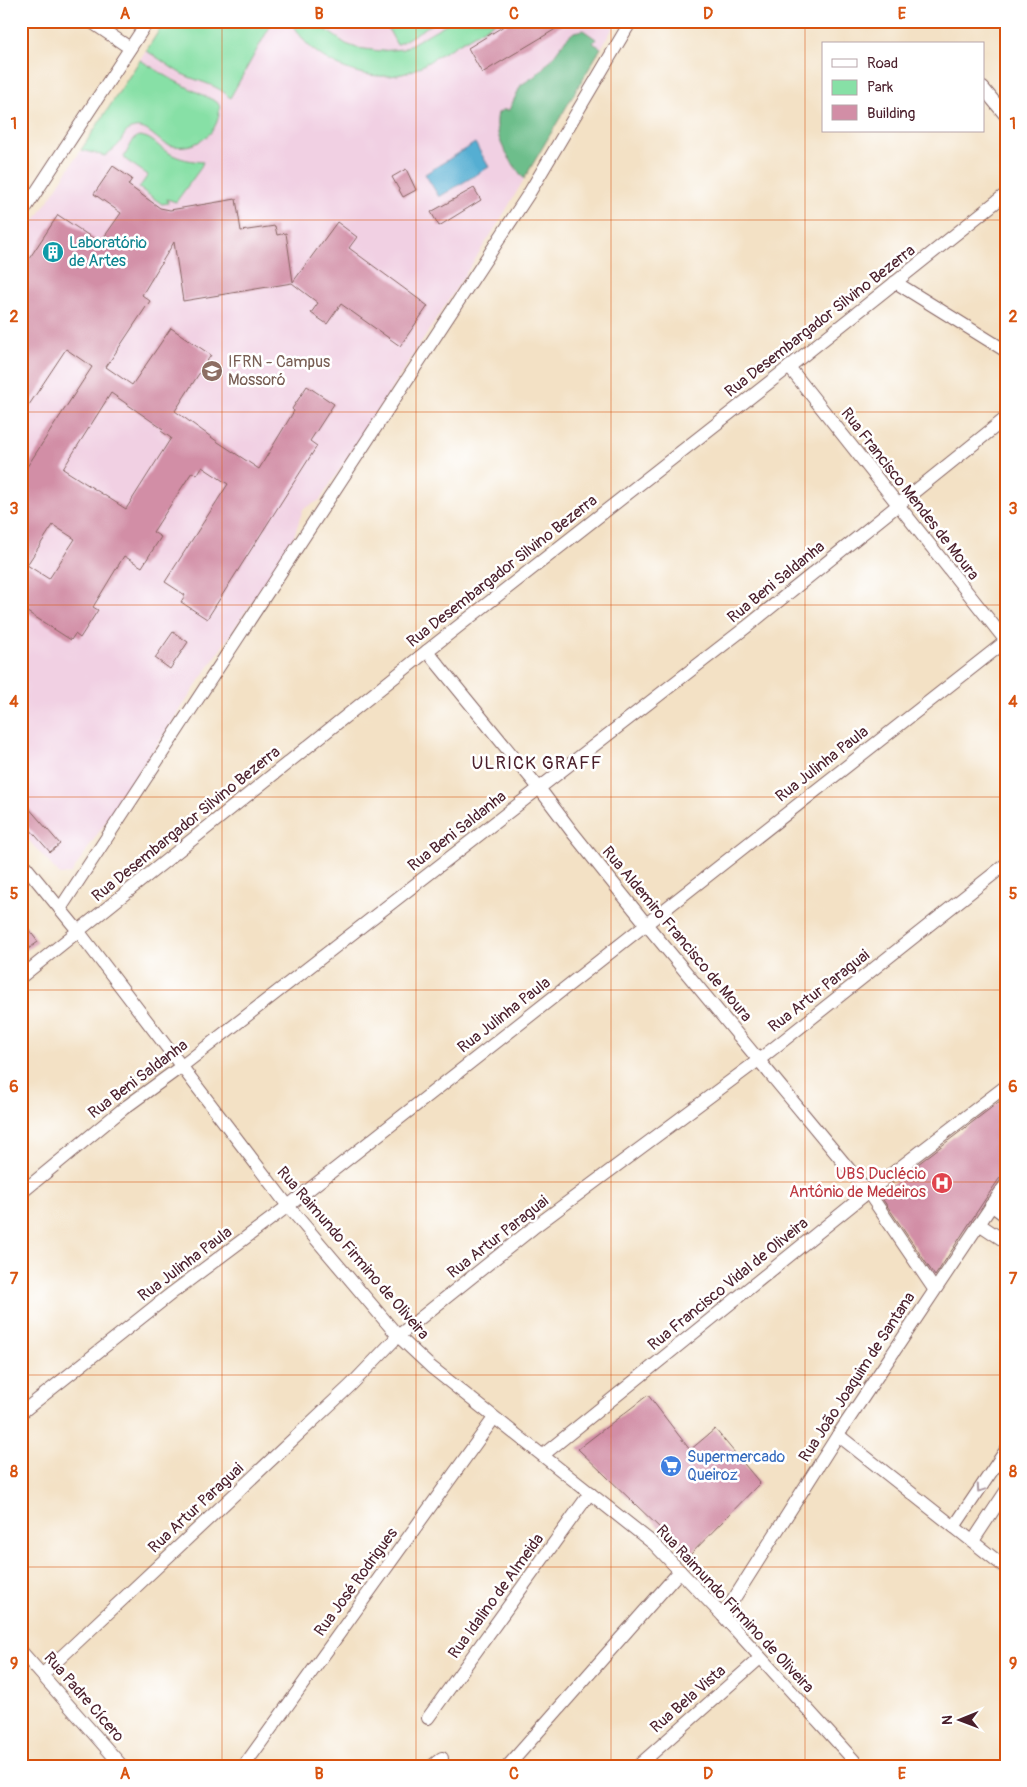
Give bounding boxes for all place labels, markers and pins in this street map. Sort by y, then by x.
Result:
place label: Laboratório de Artes [69,233,147,271]
building icon: Laboratório de Artes [41,240,65,264]
place label: IFRN - Campus Mossoró [228,352,330,390]
school or university icon: IFRN - Campus Mossoró [200,359,224,383]
place label: UBS Duclécio Antônio de Medeiros [789,1164,926,1202]
hospital icon: UBS Duclécio Antônio de Medeiros [930,1171,954,1195]
place label: Supermercado Queiroz [687,1447,785,1485]
supermarket icon: Supermercado Queiroz [659,1454,683,1478]

